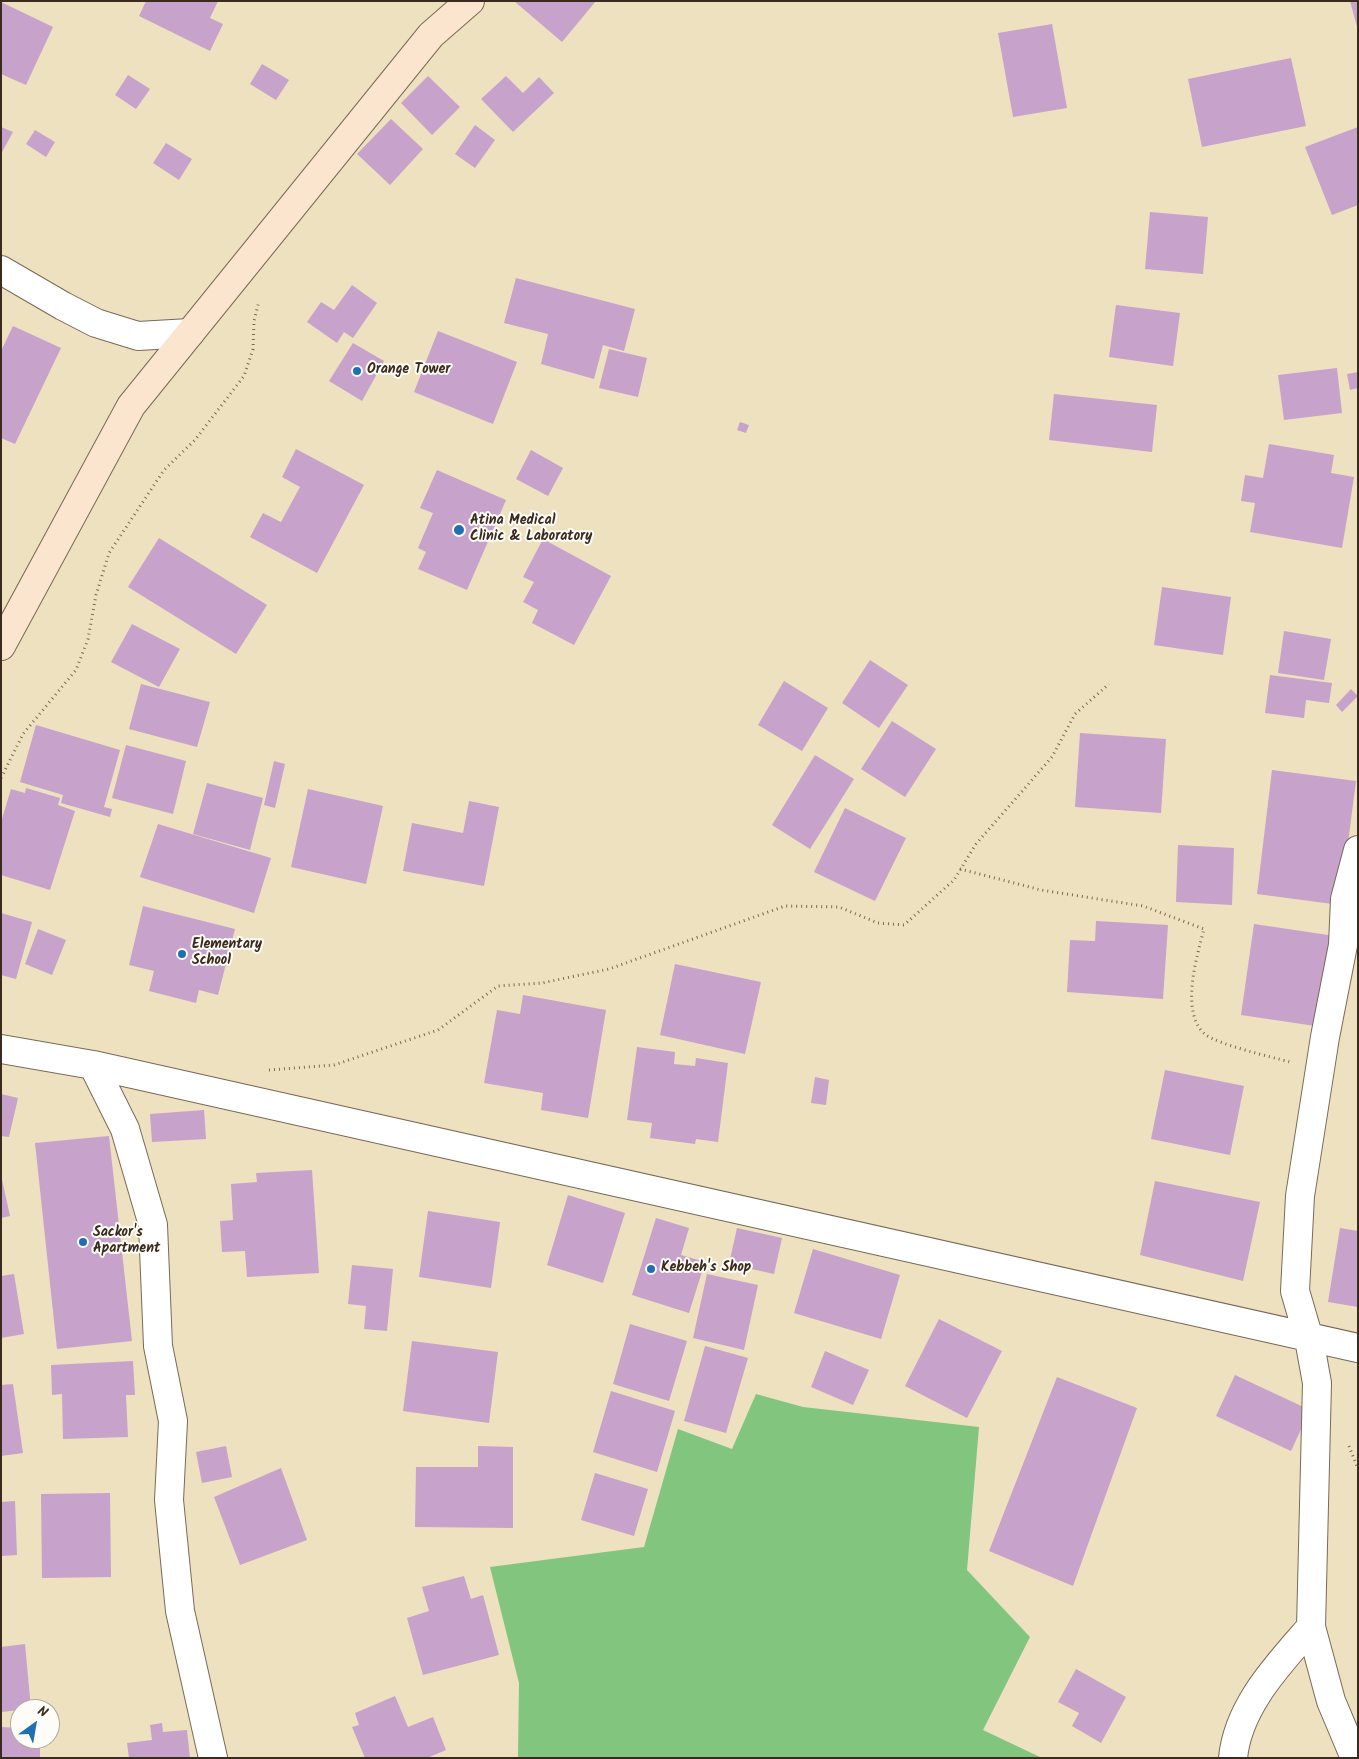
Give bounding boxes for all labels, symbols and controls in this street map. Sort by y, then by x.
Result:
place label: Orange Tower [367,363,450,379]
marker: Orange Tower [351,365,363,377]
place label: Atina Medical Clinic & Laboratory [470,514,592,546]
marker: Atina Medical Clinic & Laboratory [452,523,466,537]
place label: Elementary School [192,938,262,970]
marker: Elementary School [176,948,188,960]
place label: Sackor's Apartment [93,1226,160,1258]
marker: Sackor's Apartment [77,1236,89,1248]
place label: Kebbeh's Shop [661,1261,751,1277]
marker: Kebbeh's Shop [645,1263,657,1275]
north arrow [10,1699,60,1749]
text: N [33,1700,52,1724]

